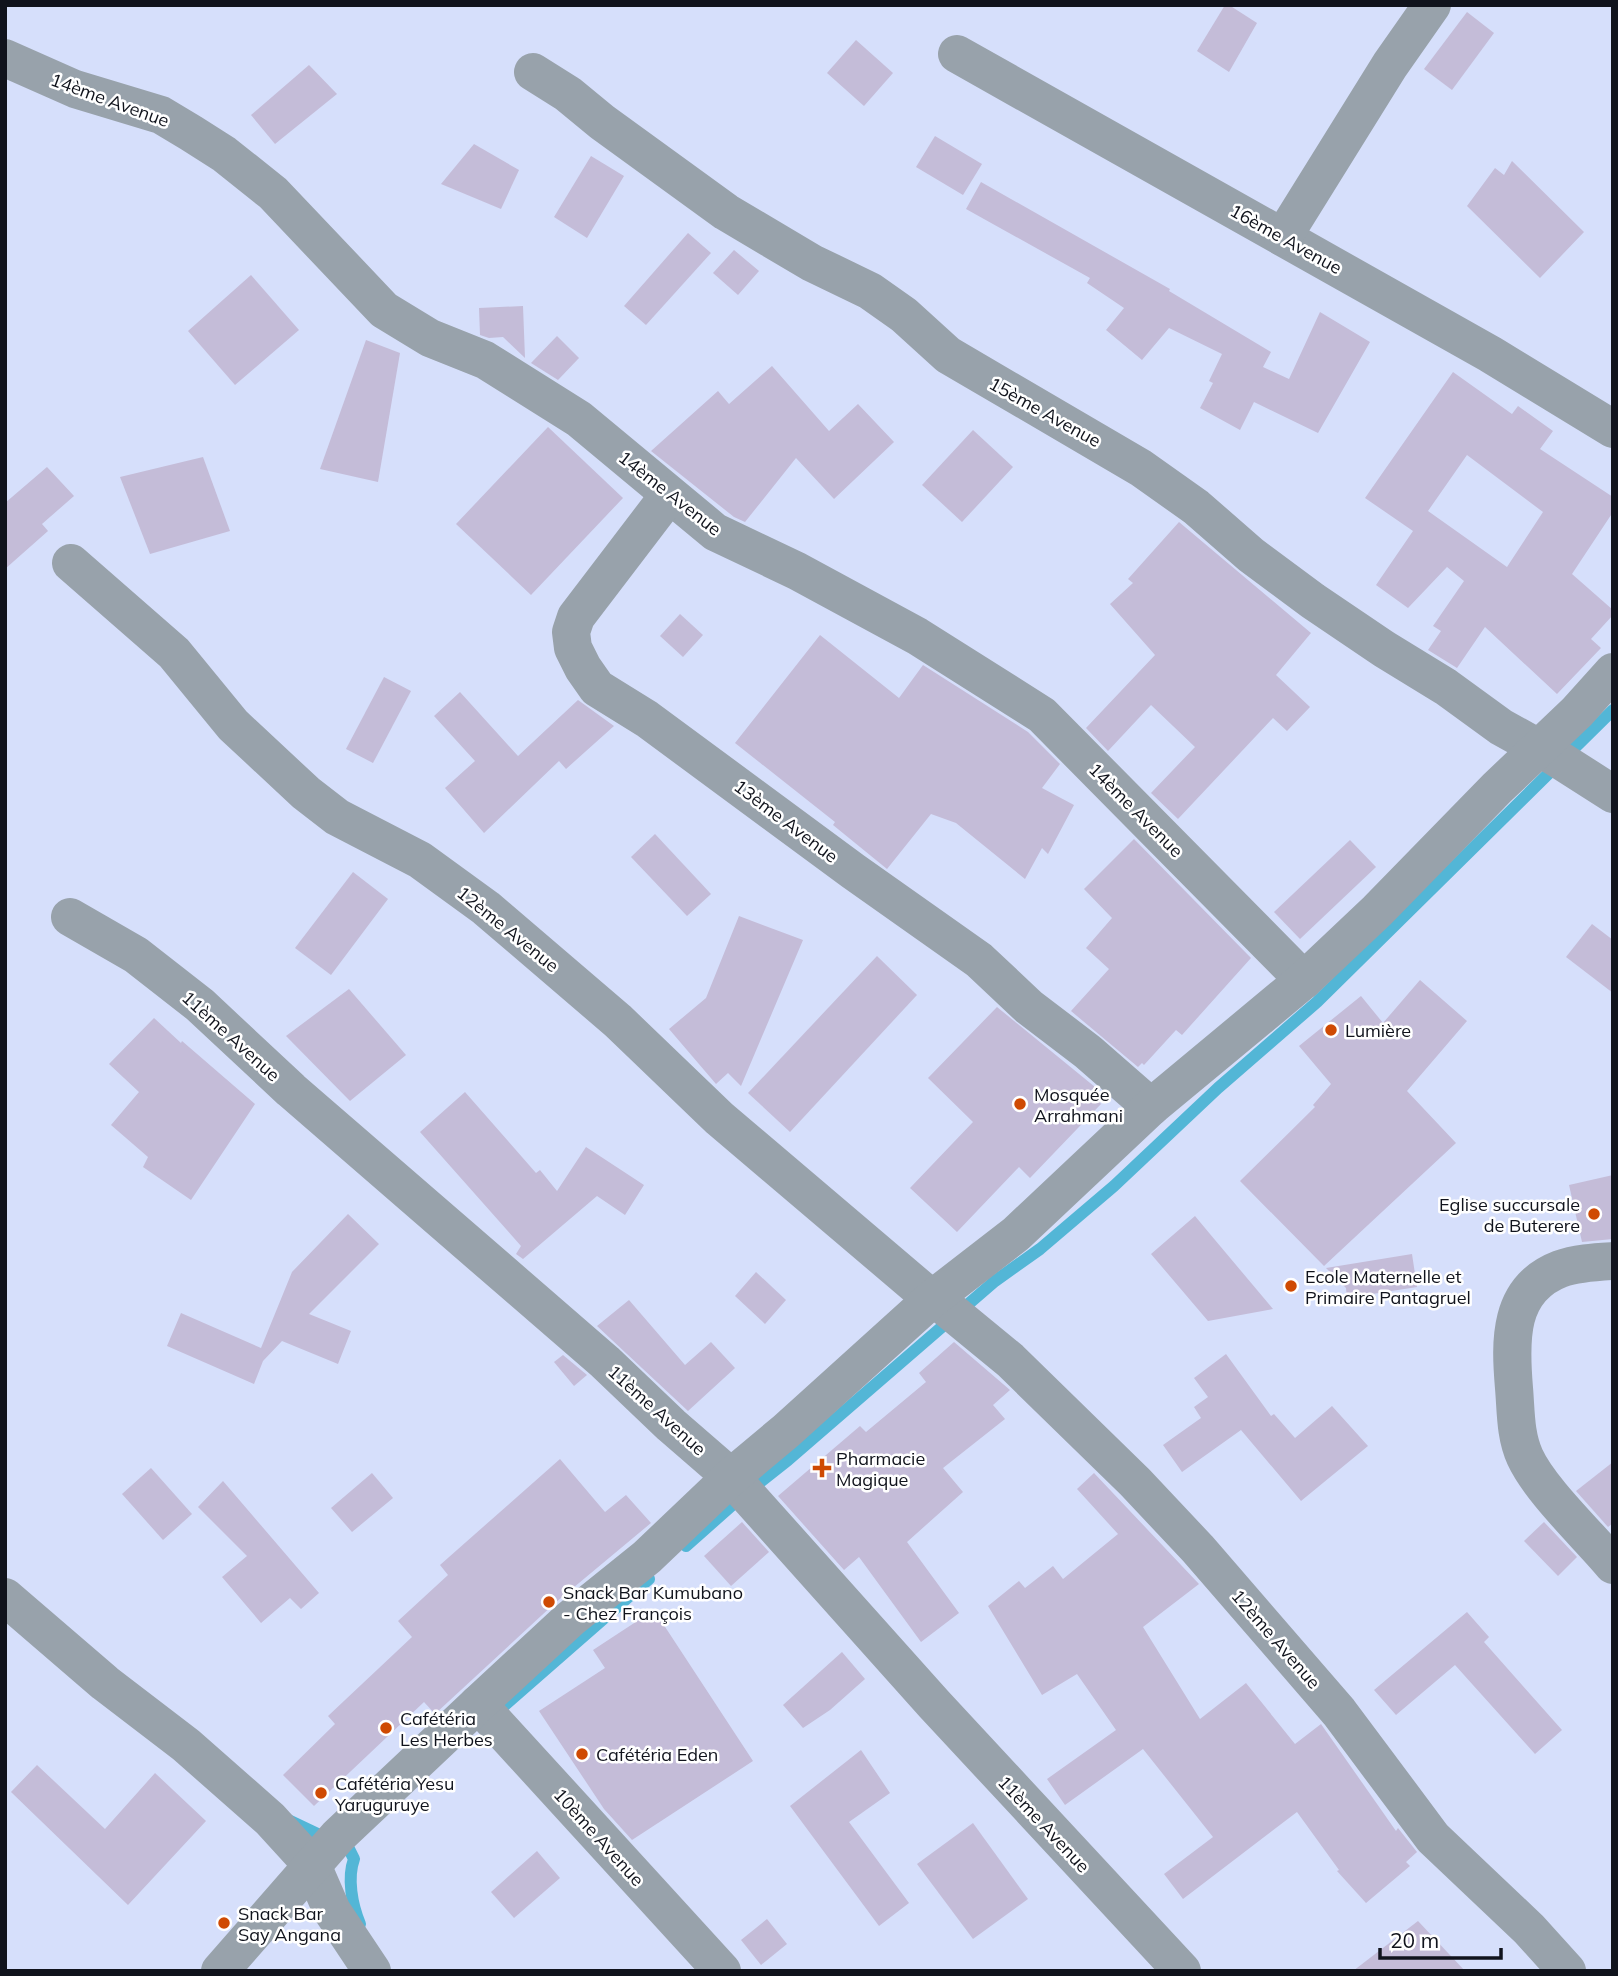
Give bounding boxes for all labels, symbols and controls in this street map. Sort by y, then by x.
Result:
street label: 14ème Avenue [48,68,172,132]
street label: 16ème Avenue [1226,199,1346,279]
street label: 15ème Avenue [985,372,1105,452]
street label: 14ème Avenue [614,446,726,540]
street label: 14ème Avenue [1084,758,1188,862]
street label: 13ème Avenue [729,774,843,868]
street label: 12ème Avenue [452,881,564,977]
street label: 11ème Avenue [177,986,285,1086]
place label: Lumière [1345,1019,1411,1042]
marker: Lumière [1323,1022,1339,1038]
place label: Mosquée Arrahmani [1034,1083,1123,1127]
marker: Mosquée Arrahmani [1012,1096,1028,1112]
place label: Eglise succursale de Buterere [1439,1193,1580,1237]
marker: Eglise succursale de Buterere [1586,1206,1602,1222]
place label: Ecole Maternelle et Primaire Pantagruel [1305,1265,1471,1309]
marker: Ecole Maternelle et Primaire Pantagruel [1283,1278,1299,1294]
street label: 11ème Avenue [603,1360,711,1460]
place label: Pharmacie Magique [836,1447,925,1491]
marker: Pharmacie Magique [814,1460,830,1476]
place label: Snack Bar Kumubano - Chez François [563,1581,743,1625]
street label: 12ème Avenue [1227,1585,1325,1693]
marker: Snack Bar Kumubano - Chez François [541,1594,557,1610]
place label: Cafétéria Les Herbes [400,1707,493,1751]
marker: Cafétéria Les Herbes [378,1720,394,1736]
place label: Cafétéria Eden [596,1743,718,1766]
marker: Cafétéria Eden [574,1746,590,1762]
street label: 11ème Avenue [993,1771,1095,1877]
place label: Cafétéria Yesu Yaruguruye [334,1772,454,1816]
street label: 10ème Avenue [549,1783,649,1891]
marker: Cafétéria Yesu Yaruguruye [313,1785,329,1801]
place label: Snack Bar Say Angana [238,1902,341,1946]
marker: Snack Bar Say Angana [216,1915,232,1931]
scale bar [1380,1916,1501,1960]
text: 20 m [1390,1927,1439,1953]

